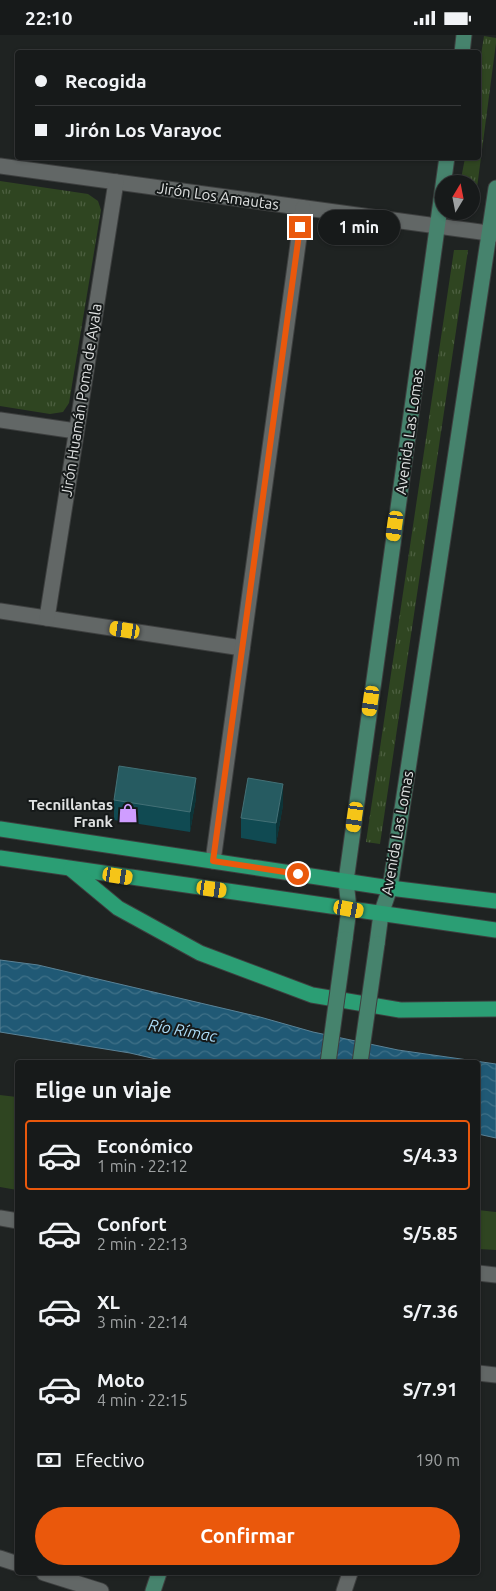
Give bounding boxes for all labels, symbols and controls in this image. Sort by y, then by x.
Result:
text: 22:10 [25,7,73,29]
text: Recogida [65,70,147,92]
text: Jirón Los Varayoc [65,119,222,141]
north arrow [435,175,480,220]
map controls [435,175,480,220]
street label: Jirón Los Amautas [156,179,280,213]
callout: 1 min [318,209,400,245]
route end [289,216,311,238]
text: 1 min [339,218,379,236]
street label: Jirón Huamán Poma de Ayala [57,302,105,498]
street label: Avenida Las Lomas [392,368,426,496]
car [385,510,404,542]
car [109,620,140,640]
car [361,685,380,717]
street label: Avenida Las Lomas [378,769,416,897]
place label: Tecnillantas Frank [28,796,114,830]
car [345,801,364,833]
shop icon: Tecnillantas Frank [117,802,139,824]
route start [287,863,309,885]
car [102,866,133,886]
car [196,879,227,899]
car [332,899,365,919]
water label: Río Rímac [147,1015,219,1045]
text: Elige un viaje [35,1077,172,1102]
icon: car [37,1133,82,1178]
text: Económico [97,1135,193,1157]
text: S/4.33 [403,1144,458,1166]
text: 1 min · 22:12 [97,1157,188,1175]
icon: car [37,1211,82,1256]
text: Confort [97,1213,167,1235]
text: S/5.85 [403,1222,458,1244]
text: 2 min · 22:13 [97,1235,188,1253]
icon: car [37,1289,82,1334]
text: XL [97,1291,120,1313]
text: S/7.36 [403,1300,458,1322]
text: 3 min · 22:14 [97,1313,188,1331]
icon: car [37,1367,82,1412]
text: Moto [97,1369,145,1391]
text: S/7.91 [403,1378,458,1400]
text: 4 min · 22:15 [97,1391,188,1409]
icon: cash [35,1446,63,1474]
text: Efectivo [75,1449,145,1471]
text: 190 m [415,1451,460,1469]
button: Confirmar [35,1507,460,1565]

